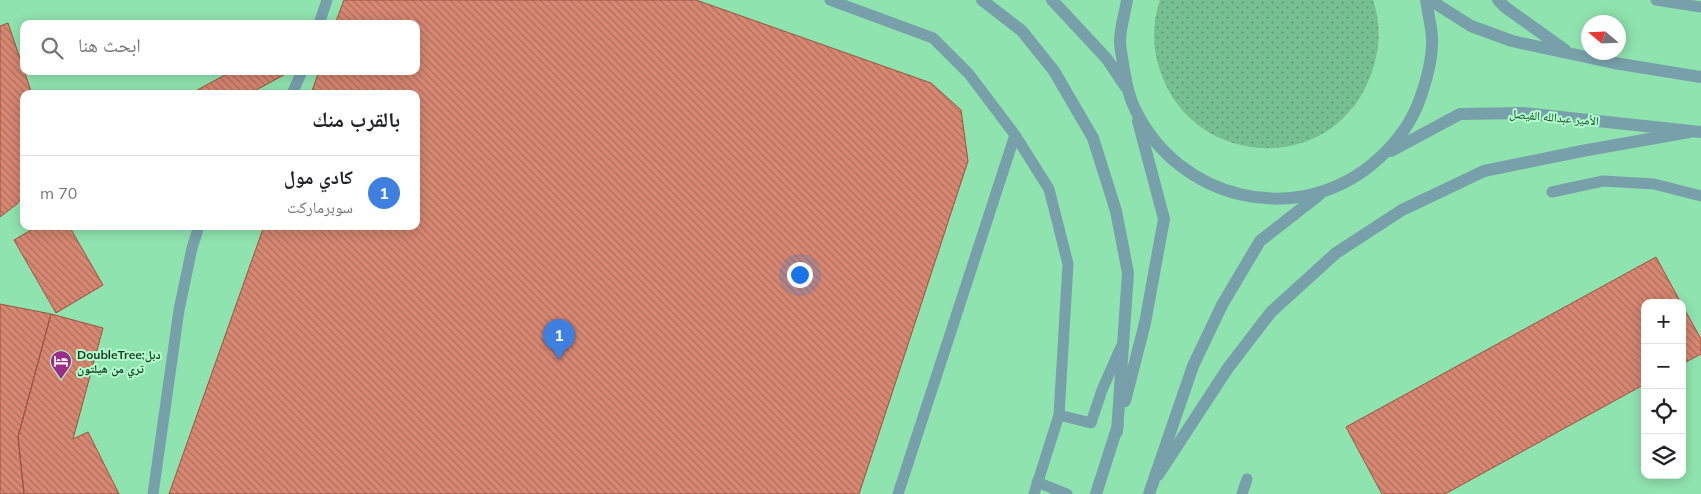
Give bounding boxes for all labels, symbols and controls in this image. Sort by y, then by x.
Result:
north arrow [1581,15,1626,60]
search box [20,20,420,75]
text: ابحث هنا [78,33,141,57]
icon: search [38,34,66,62]
text: بالقرب منك [312,106,400,132]
street label: الأمير عبدالله الفيصل [1509,106,1600,129]
text: كادي مول [284,165,353,189]
text: 70 m [40,183,77,203]
text: 1 [379,183,389,203]
text: سوبرماركت [287,197,353,217]
your location [787,262,813,288]
map controls [1641,299,1686,479]
button: + [1641,299,1686,344]
pin: 1 [543,319,575,360]
button: − [1641,344,1686,389]
place label: DoubleTree;دبل تري من هيلتون [77,347,161,378]
hotel icon: DoubleTree;دبل تري من هيلتون [49,349,73,380]
button: locate [1641,389,1686,434]
button: layers [1641,434,1686,479]

